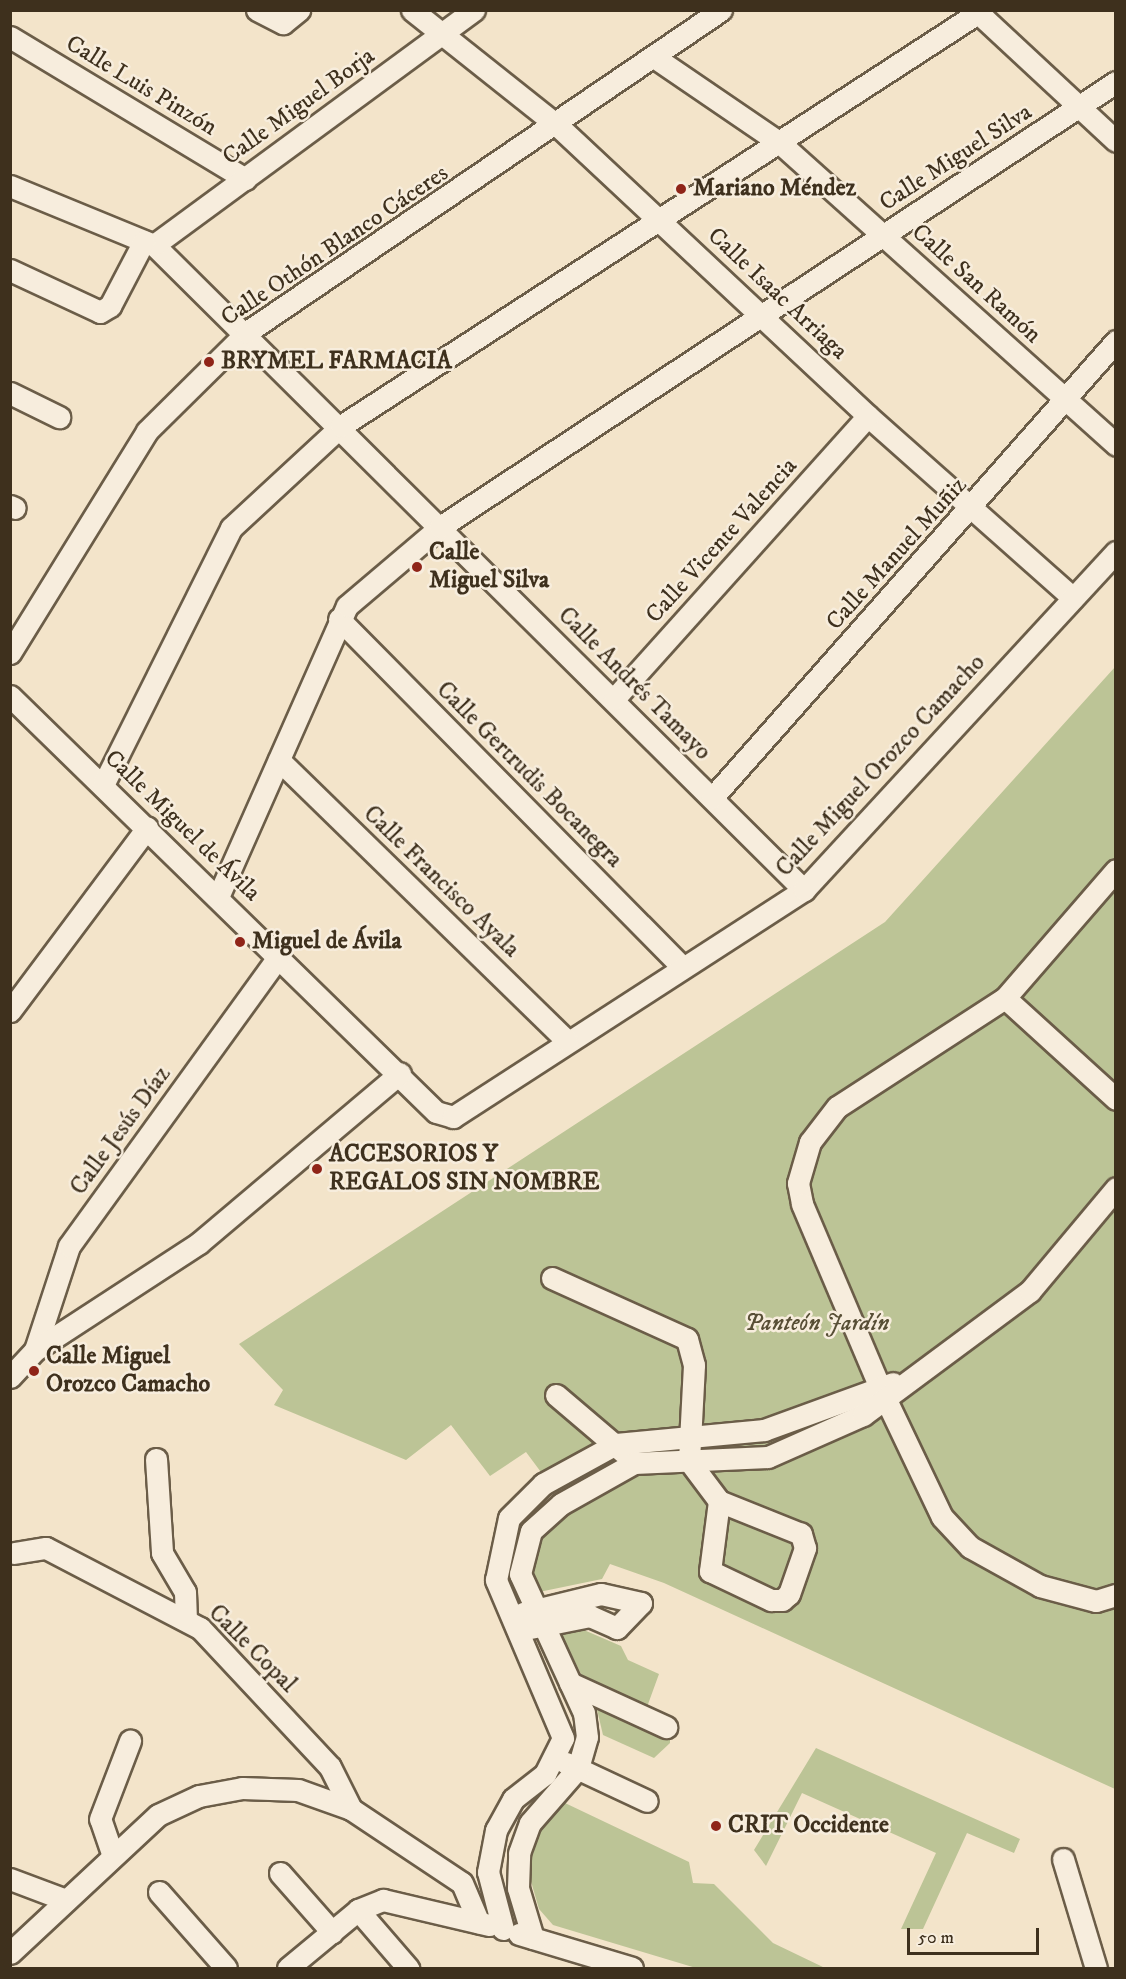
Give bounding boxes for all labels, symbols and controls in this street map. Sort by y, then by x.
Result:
street label: Calle Luis Pinzón [60,30,222,142]
street label: Calle Miguel Borja [217,42,381,172]
street label: Calle Miguel Silva [874,98,1038,218]
street label: Calle Othón Blanco Cáceres [216,159,454,333]
place label: Mariano Méndez [693,175,856,203]
marker: Mariano Méndez [674,182,688,196]
street label: Calle San Ramón [905,218,1047,350]
street label: Calle Isaac Arriaga [701,222,853,366]
place label: BRYMEL FARMACIA [221,348,452,376]
marker: BRYMEL FARMACIA [202,355,216,369]
street label: Calle Vicente Valencia [640,452,804,630]
street label: Calle Manuel Muñiz [821,471,973,637]
place label: Calle Miguel Silva [429,539,549,595]
marker: Calle Miguel Silva [410,560,424,574]
street label: Calle Andrés Tamayo [551,601,717,767]
street label: Calle Miguel Orozco Camacho [770,649,992,883]
street label: Calle Gertrudis Bocanegra [430,676,628,874]
street label: Calle Miguel de Ávila [98,744,266,908]
street label: Calle Francisco Ayala [357,800,525,964]
place label: Miguel de Ávila [252,928,402,956]
marker: Miguel de Ávila [233,935,247,949]
street label: Calle Jesús Díaz [65,1061,177,1201]
place label: ACCESORIOS Y REGALOS SIN NOMBRE [329,1141,600,1197]
marker: ACCESORIOS Y REGALOS SIN NOMBRE [310,1162,324,1176]
park label: Panteón Jardín [745,1310,889,1338]
place label: Calle Miguel Orozco Camacho [46,1343,210,1399]
marker: Calle Miguel Orozco Camacho [27,1364,41,1378]
street label: Calle Copal [202,1599,302,1699]
place label: CRIT Occidente [728,1812,889,1840]
marker: CRIT Occidente [709,1819,723,1833]
scale bar [910,1916,1042,1954]
text: 50 m [918,1927,954,1949]

